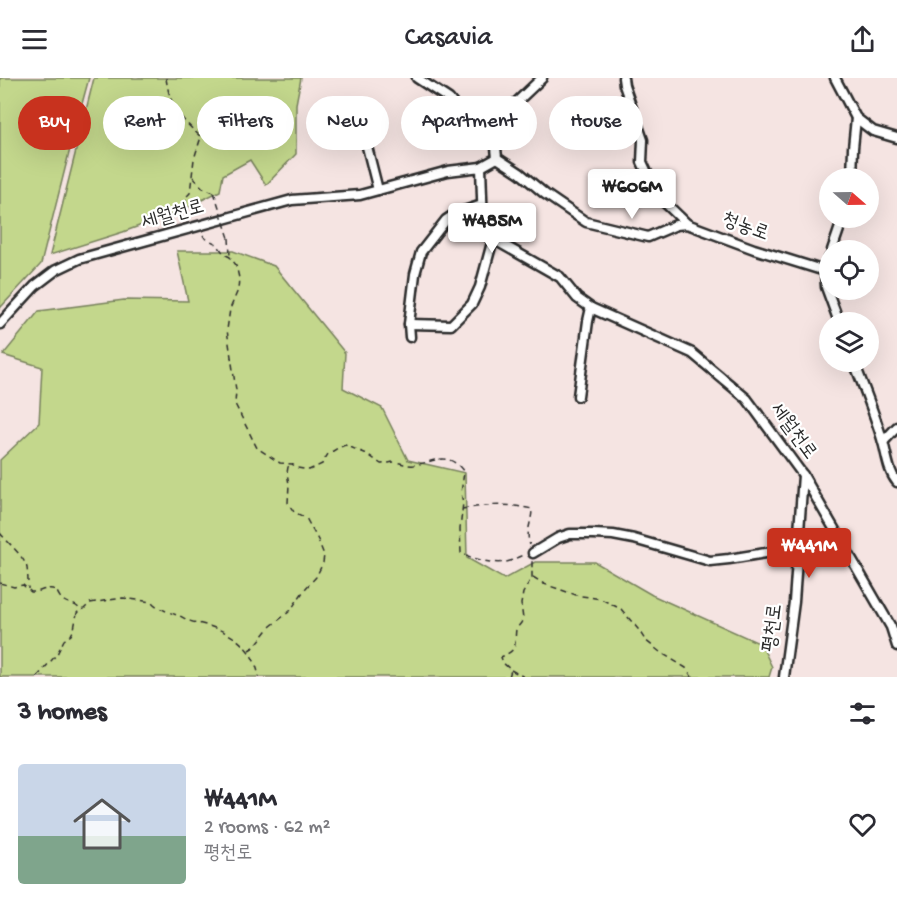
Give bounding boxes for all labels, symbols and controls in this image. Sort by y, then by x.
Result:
icon: menu [18,23,51,56]
text: Casavia [405,23,492,55]
icon: share [846,23,879,56]
chip: Buy [18,96,91,150]
chip: Rent [103,96,185,150]
chip: Filters [197,96,294,150]
chip: New [306,96,389,150]
chip: Apartment [401,96,537,150]
chip: House [549,96,643,150]
north arrow [819,168,879,228]
map controls [819,168,879,372]
pin: ₩606M [590,169,674,220]
text: ₩606M [602,177,662,200]
street label: 세월천로 [139,195,207,236]
pin: ₩485M [450,203,534,254]
street label: 청농로 [718,209,772,247]
text: ₩485M [462,211,522,234]
button: locate [819,240,879,300]
button: layers [819,312,879,372]
street label: 세월천로 [764,399,821,465]
pin: ₩441M [767,528,851,579]
text: ₩441M [781,536,837,559]
street label: 평천로 [760,603,788,653]
icon: filters [846,697,879,730]
text: 3 homes [18,698,107,729]
text: ₩441M [204,786,277,817]
icon: home [66,788,138,860]
icon: heart [846,808,879,841]
text: 2 rooms · 62 m² [204,817,331,840]
text: 평천로 [204,843,252,866]

